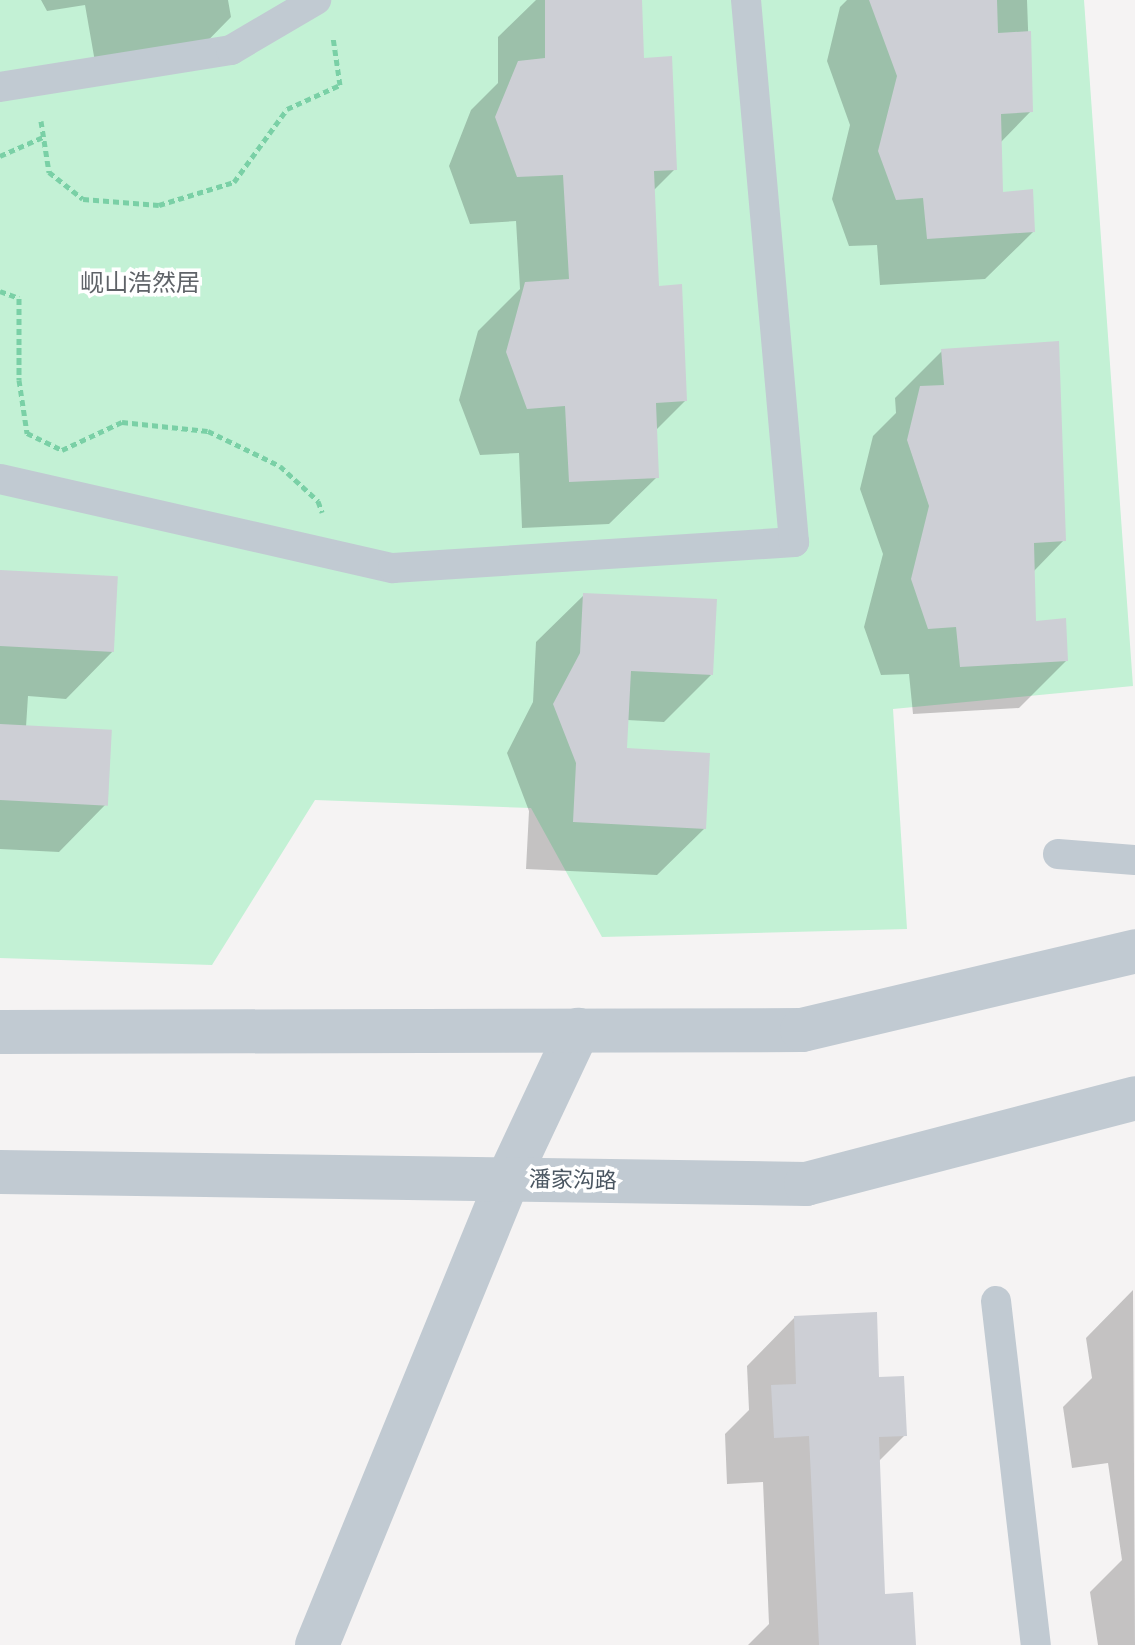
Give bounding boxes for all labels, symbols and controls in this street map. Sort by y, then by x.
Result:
district label: 岘山浩然居 [80,269,200,297]
street label: 潘家沟路 [529,1166,617,1194]

